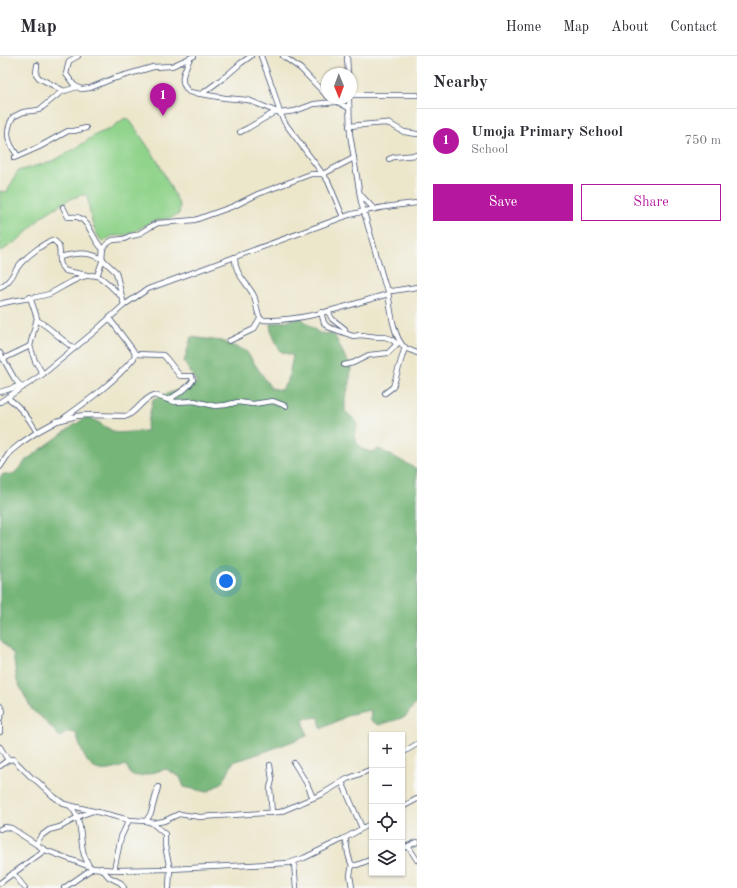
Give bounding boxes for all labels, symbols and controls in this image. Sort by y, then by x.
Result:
text: Map [20,18,57,37]
text: Home [506,20,541,34]
text: Map [563,20,589,34]
text: About [611,20,648,34]
text: Contact [670,20,717,34]
north arrow [321,68,357,104]
text: Nearby [433,74,488,91]
pin: 1 [150,83,176,116]
text: Umoja Primary School [471,125,623,140]
text: 1 [442,134,450,147]
text: 750 m [684,134,721,147]
text: School [471,143,508,156]
button: Save [433,184,573,221]
button: Share [581,184,721,221]
your location [216,571,236,591]
map controls [369,732,405,876]
button: + [369,732,405,768]
button: − [369,768,405,804]
button: locate [369,804,405,840]
button: layers [369,840,405,876]

